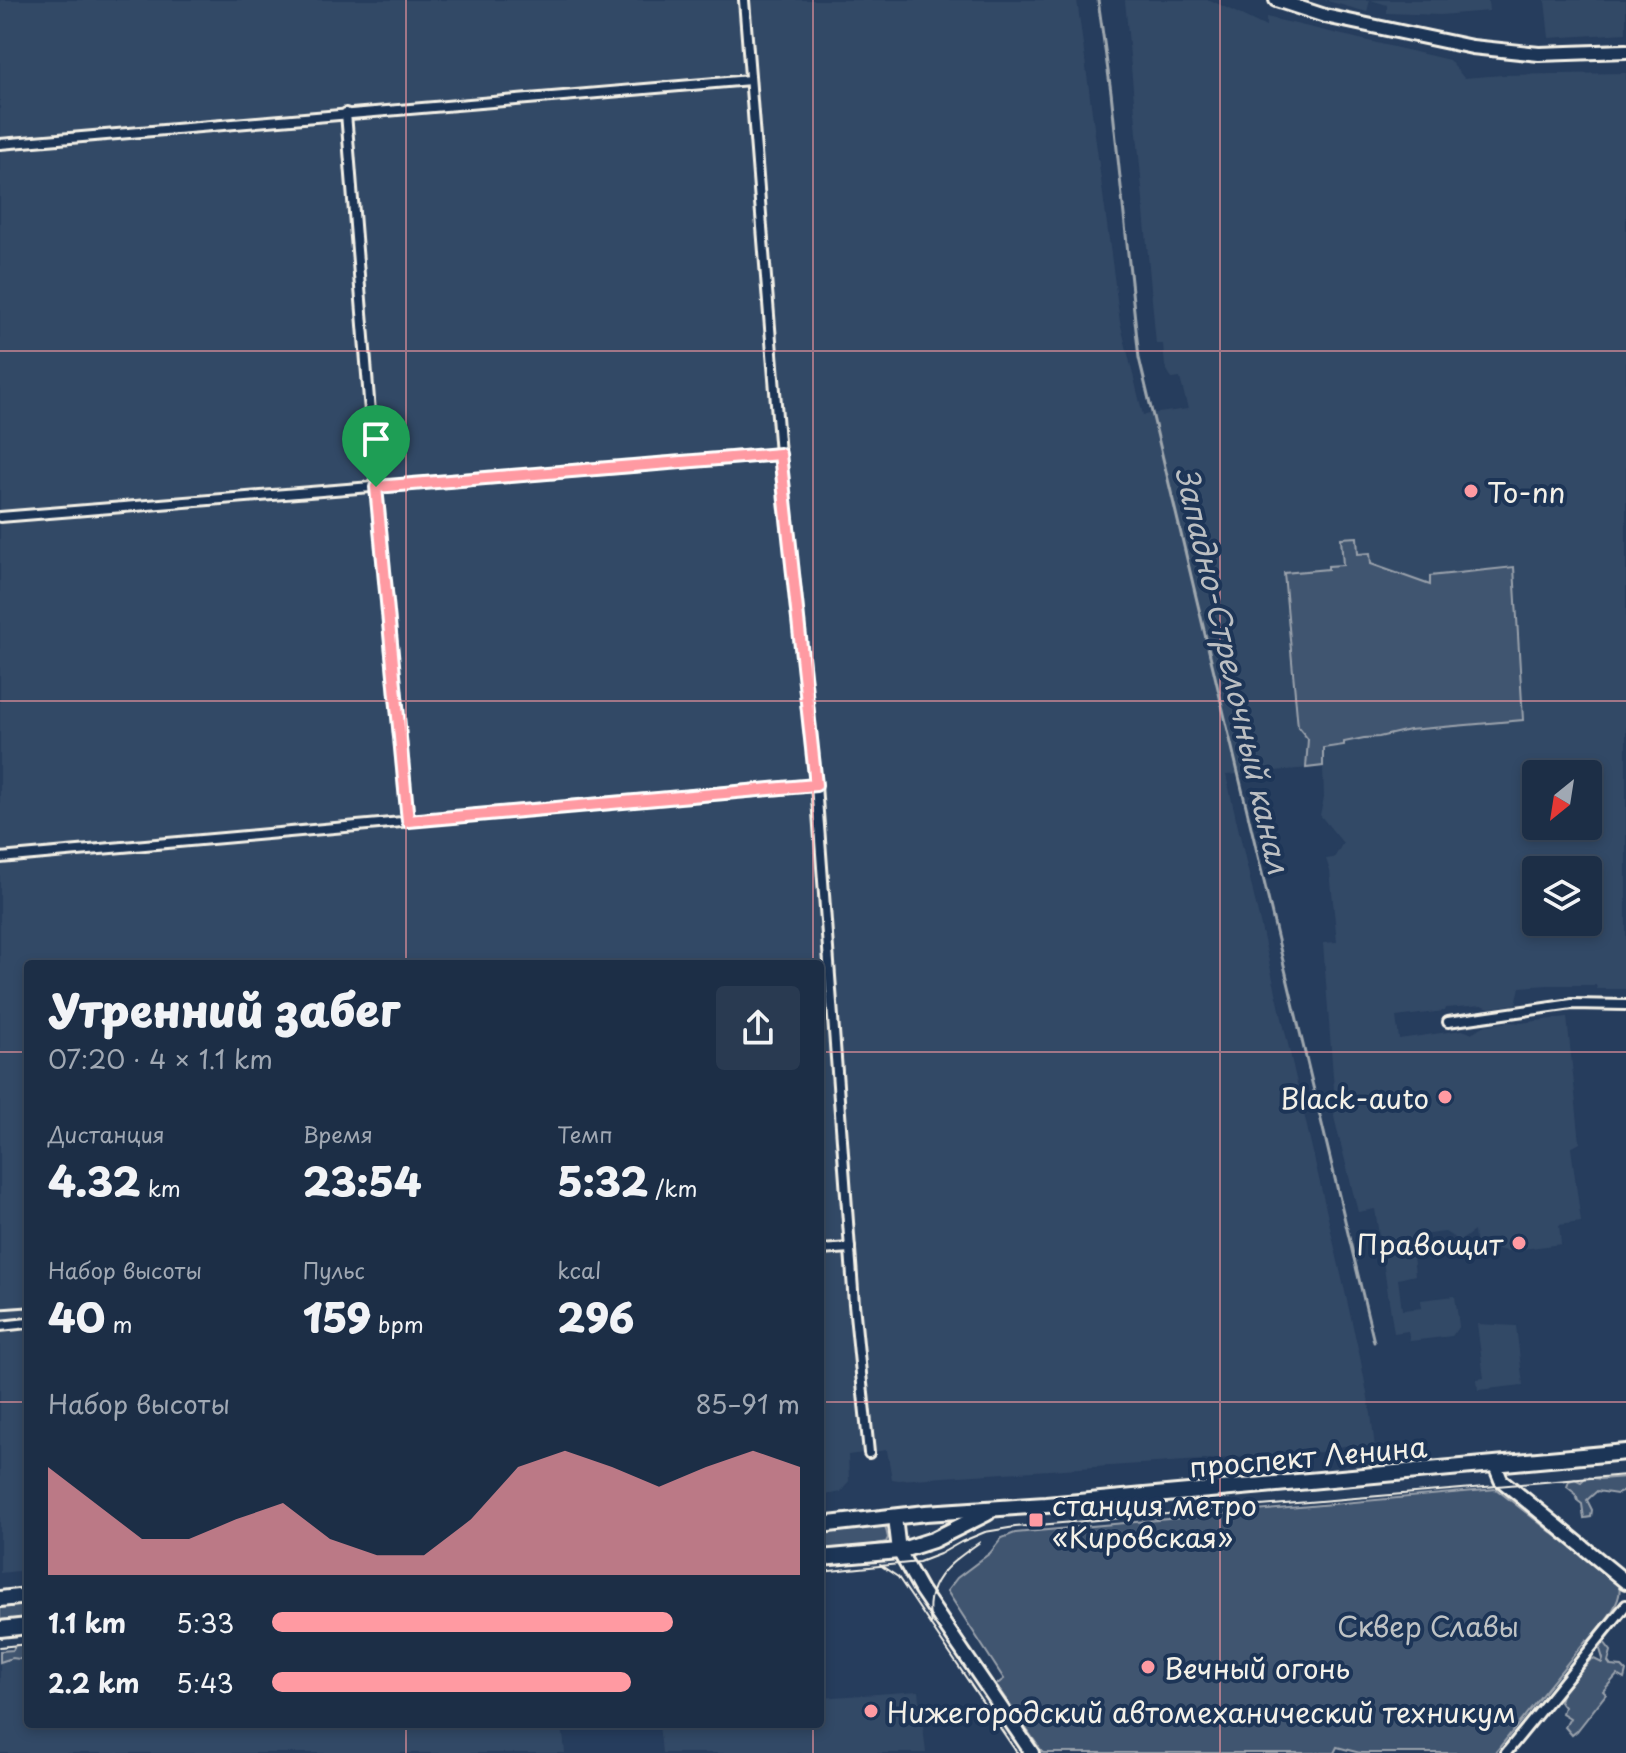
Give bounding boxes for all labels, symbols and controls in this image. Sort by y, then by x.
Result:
pin [342,405,410,487]
icon: arrive [354,417,398,461]
water label: Западно-Стрелочный канал [1165,462,1303,878]
place label: To-nn [1487,470,1565,513]
marker: To-nn [1462,482,1480,500]
north arrow [1522,760,1602,840]
map controls [1522,760,1602,936]
button: layers [1522,856,1602,936]
text: Утренний забег [48,976,400,1042]
button: share [716,986,800,1070]
text: 07:20 · 4 × 1.1 km [48,1039,273,1078]
place label: Black-auto [1280,1076,1429,1119]
marker: Black-auto [1436,1088,1454,1106]
text: Дистанция [48,1117,165,1150]
text: Время [303,1117,373,1150]
text: Темп [557,1117,613,1150]
text: 4.32 [48,1150,141,1211]
text: 23:54 [303,1150,421,1211]
text: 5:32 [557,1150,648,1211]
text: km [141,1171,181,1204]
text: /km [648,1171,697,1204]
place label: Правощит [1357,1222,1504,1265]
marker: Правощит [1510,1234,1528,1252]
text: Набор высоты [48,1253,202,1286]
text: Пульс [303,1253,365,1286]
text: kcal [557,1253,601,1286]
text: 40 [48,1286,105,1347]
text: 159 [303,1286,371,1347]
text: 296 [557,1286,634,1347]
text: m [105,1307,132,1340]
text: bpm [371,1307,424,1340]
text: Набор высоты [48,1384,230,1423]
text: 85–91 m [695,1384,800,1423]
street label: проспект Ленина [1187,1424,1429,1488]
place label: станция метро «Кировская» [1052,1483,1257,1558]
marker: станция метро «Кировская» [1027,1511,1045,1529]
text: 1.1 km [48,1603,126,1642]
text: 5:33 [176,1603,234,1642]
park label: Сквер Славы [1337,1604,1519,1647]
place label: Вечный огонь [1164,1646,1350,1689]
marker: Вечный огонь [1139,1658,1157,1676]
text: 2.2 km [48,1663,139,1702]
text: 5:43 [176,1663,234,1702]
place label: Нижегородский автомеханический техникум [887,1690,1516,1733]
marker: Нижегородский автомеханический техникум [862,1702,880,1720]

